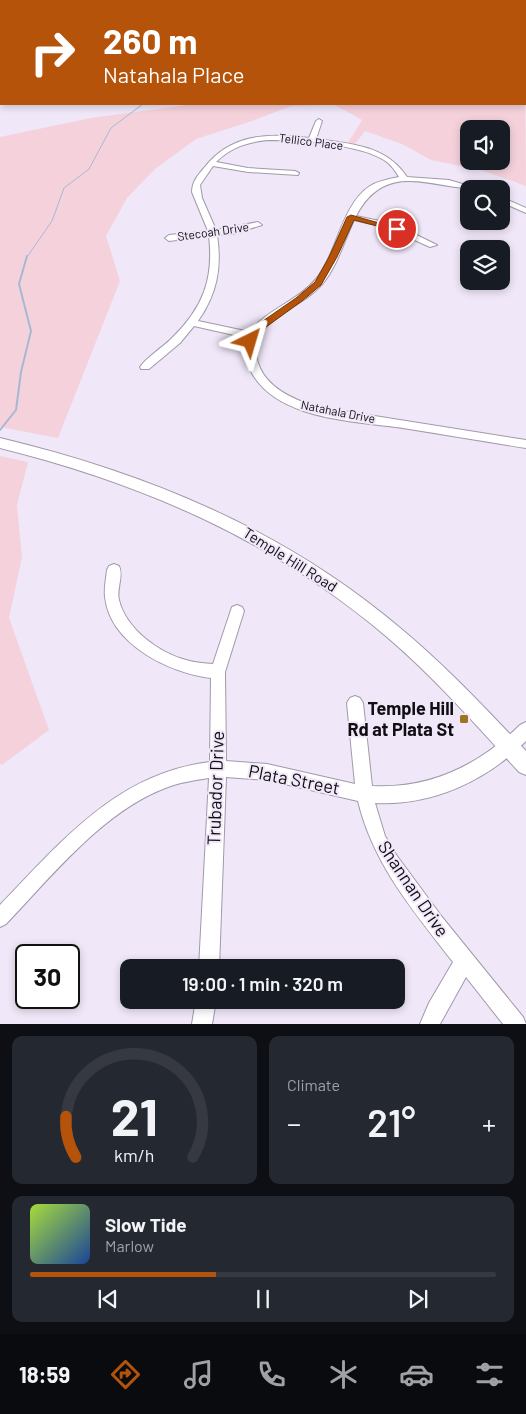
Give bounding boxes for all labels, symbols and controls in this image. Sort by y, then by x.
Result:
text: 260 m [103,19,198,61]
icon: right [20,20,85,85]
text: Natahala Place [103,61,245,87]
map controls [460,120,510,290]
button: sound [460,120,510,170]
street label: Tellico Place [278,130,344,152]
button: search [460,180,510,230]
pin [376,208,418,250]
icon: arrive [383,215,411,243]
street label: Stecoah Drive [176,219,250,243]
button: layers [460,240,510,290]
position arrow [223,314,275,366]
street label: Natahala Drive [300,397,376,425]
street label: Temple Hill Road [240,523,341,595]
place label: Temple Hill Rd at Plata St [348,697,454,740]
marker: Temple Hill Rd at Plata St [458,713,470,725]
street label: Trubador Drive [202,730,228,846]
street label: Plata Street [247,759,342,799]
street label: Shannan Drive [374,836,454,941]
speed limit sign: 30 [15,944,80,1009]
text: 19:00 · 1 min · 320 m [182,972,343,995]
text: Climate [287,1075,340,1094]
text: 21 [111,1084,158,1146]
text: 21° [367,1099,416,1145]
text: − [287,1106,301,1140]
text: + [482,1106,496,1140]
text: km/h [114,1144,155,1166]
text: Slow Tide [105,1213,187,1236]
text: Marlow [105,1236,154,1255]
icon: previous [94,1285,122,1313]
icon: pause [249,1285,277,1313]
icon: next [404,1285,432,1313]
icon: directions [108,1357,143,1392]
icon: music [181,1357,216,1392]
icon: phone [254,1357,289,1392]
icon: climate [326,1357,361,1392]
icon: car [399,1357,434,1392]
icon: filters [472,1357,507,1392]
text: 18:59 [19,1361,70,1387]

